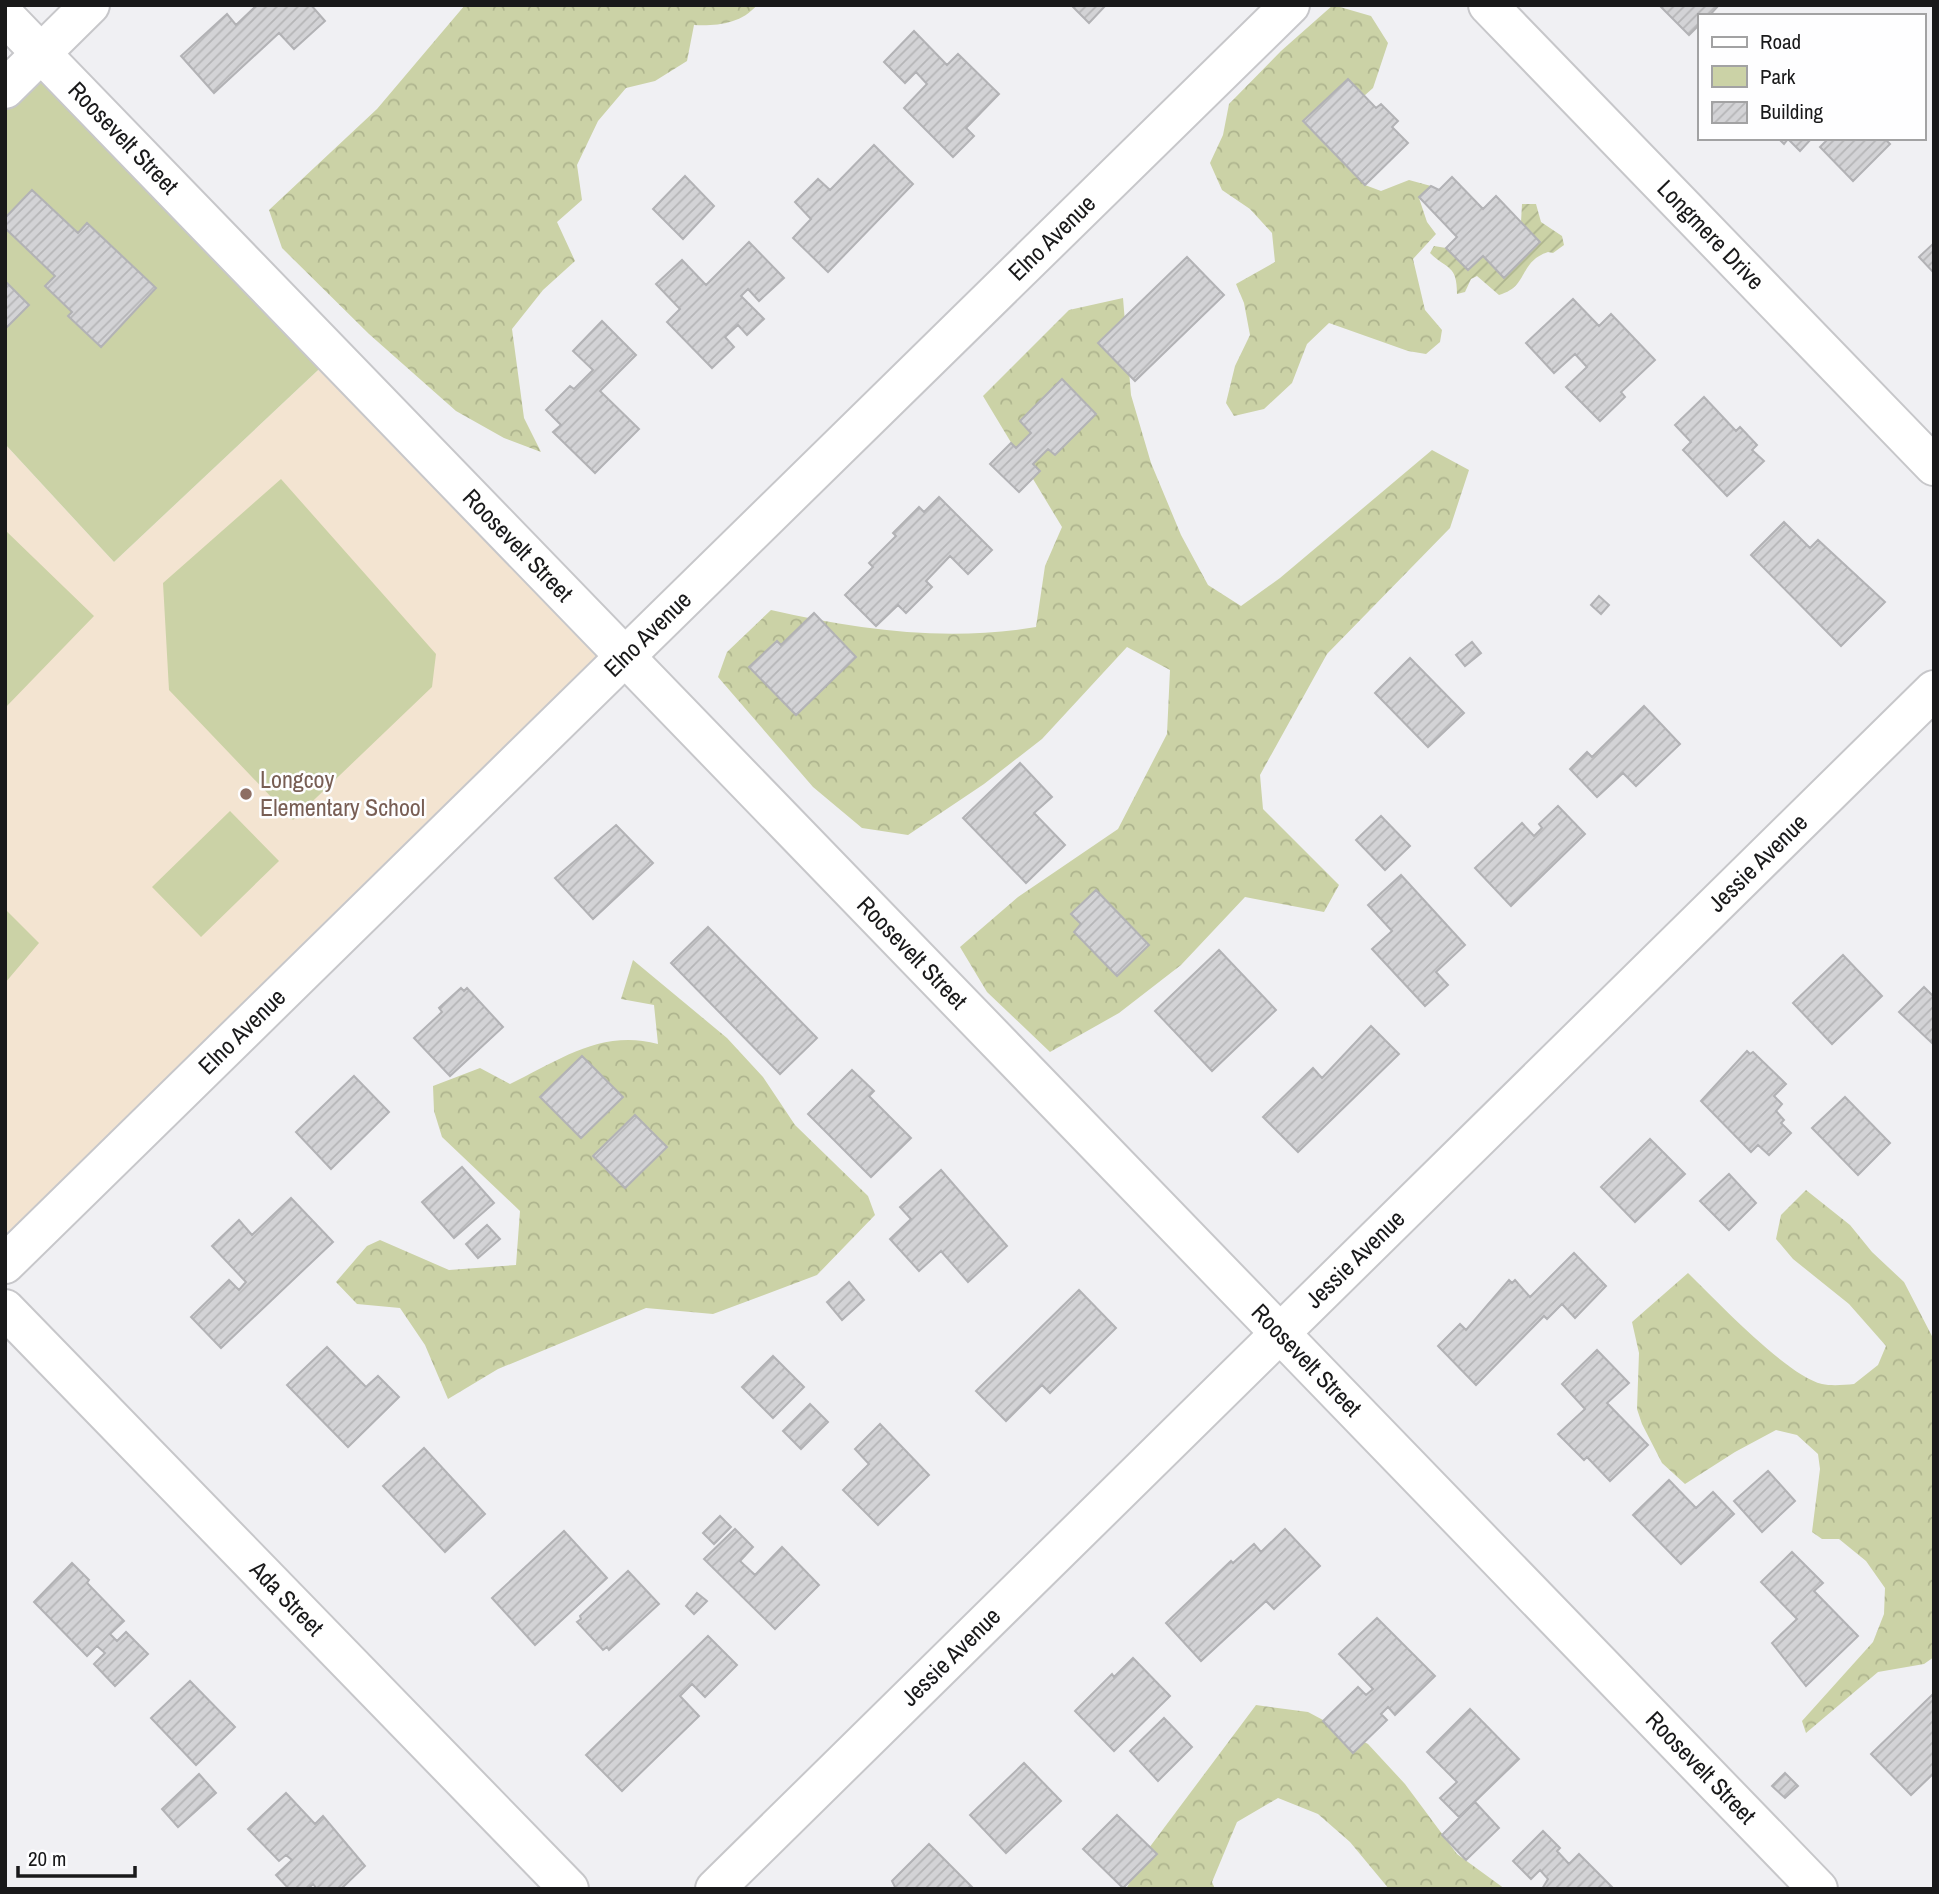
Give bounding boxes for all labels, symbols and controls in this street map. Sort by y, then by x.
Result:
legend [1698,14,1925,140]
text: Road [1760,27,1801,56]
text: Park [1760,62,1796,91]
street label: Roosevelt Street [62,74,186,201]
text: Building [1760,97,1824,126]
street label: Longmere Drive [1651,172,1772,296]
street label: Elno Avenue [1001,187,1102,287]
street label: Roosevelt Street [456,481,581,609]
street label: Elno Avenue [597,583,698,683]
place label: Longcoy Elementary School [260,763,425,823]
marker: Longcoy Elementary School [238,786,254,802]
street label: Jessie Avenue [1701,806,1814,919]
street label: Roosevelt Street [851,889,975,1016]
street label: Elno Avenue [191,981,292,1081]
street label: Jessie Avenue [1298,1202,1411,1315]
street label: Roosevelt Street [1245,1296,1370,1423]
street label: Ada Street [243,1553,332,1643]
street label: Jessie Avenue [894,1600,1007,1712]
street label: Roosevelt Street [1639,1704,1764,1831]
scale bar [18,1834,135,1878]
text: 20 m [28,1844,66,1873]

